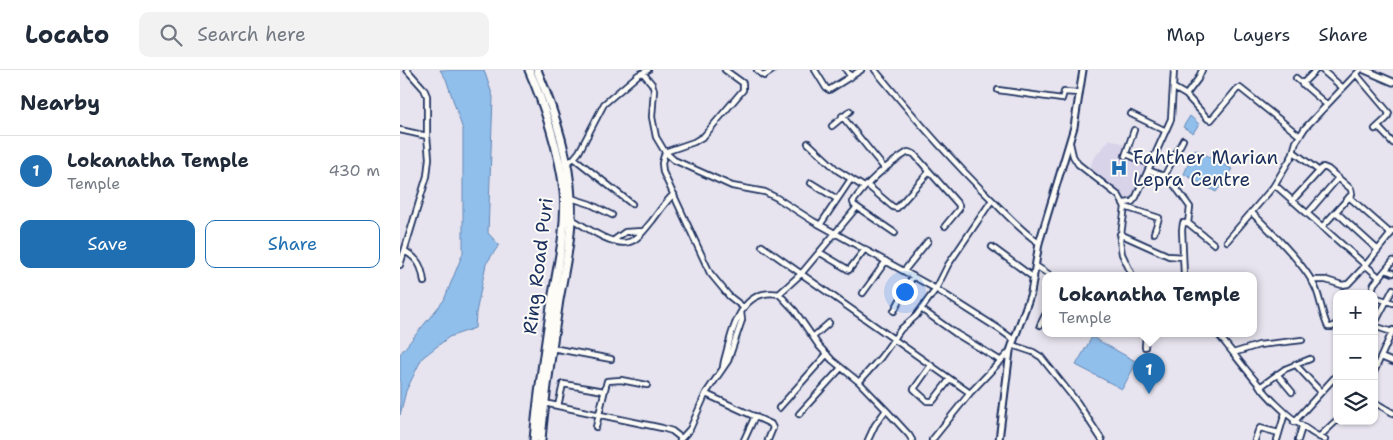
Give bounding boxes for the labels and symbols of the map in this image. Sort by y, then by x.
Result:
place label: Fahther Marian Lepra Centre [1133,145,1278,192]
hospital icon: Fahther Marian Lepra Centre [1109,158,1129,178]
street label: Ring Road Puri [517,196,559,336]
your location [892,279,918,305]
pin: 1 [1133,353,1165,394]

